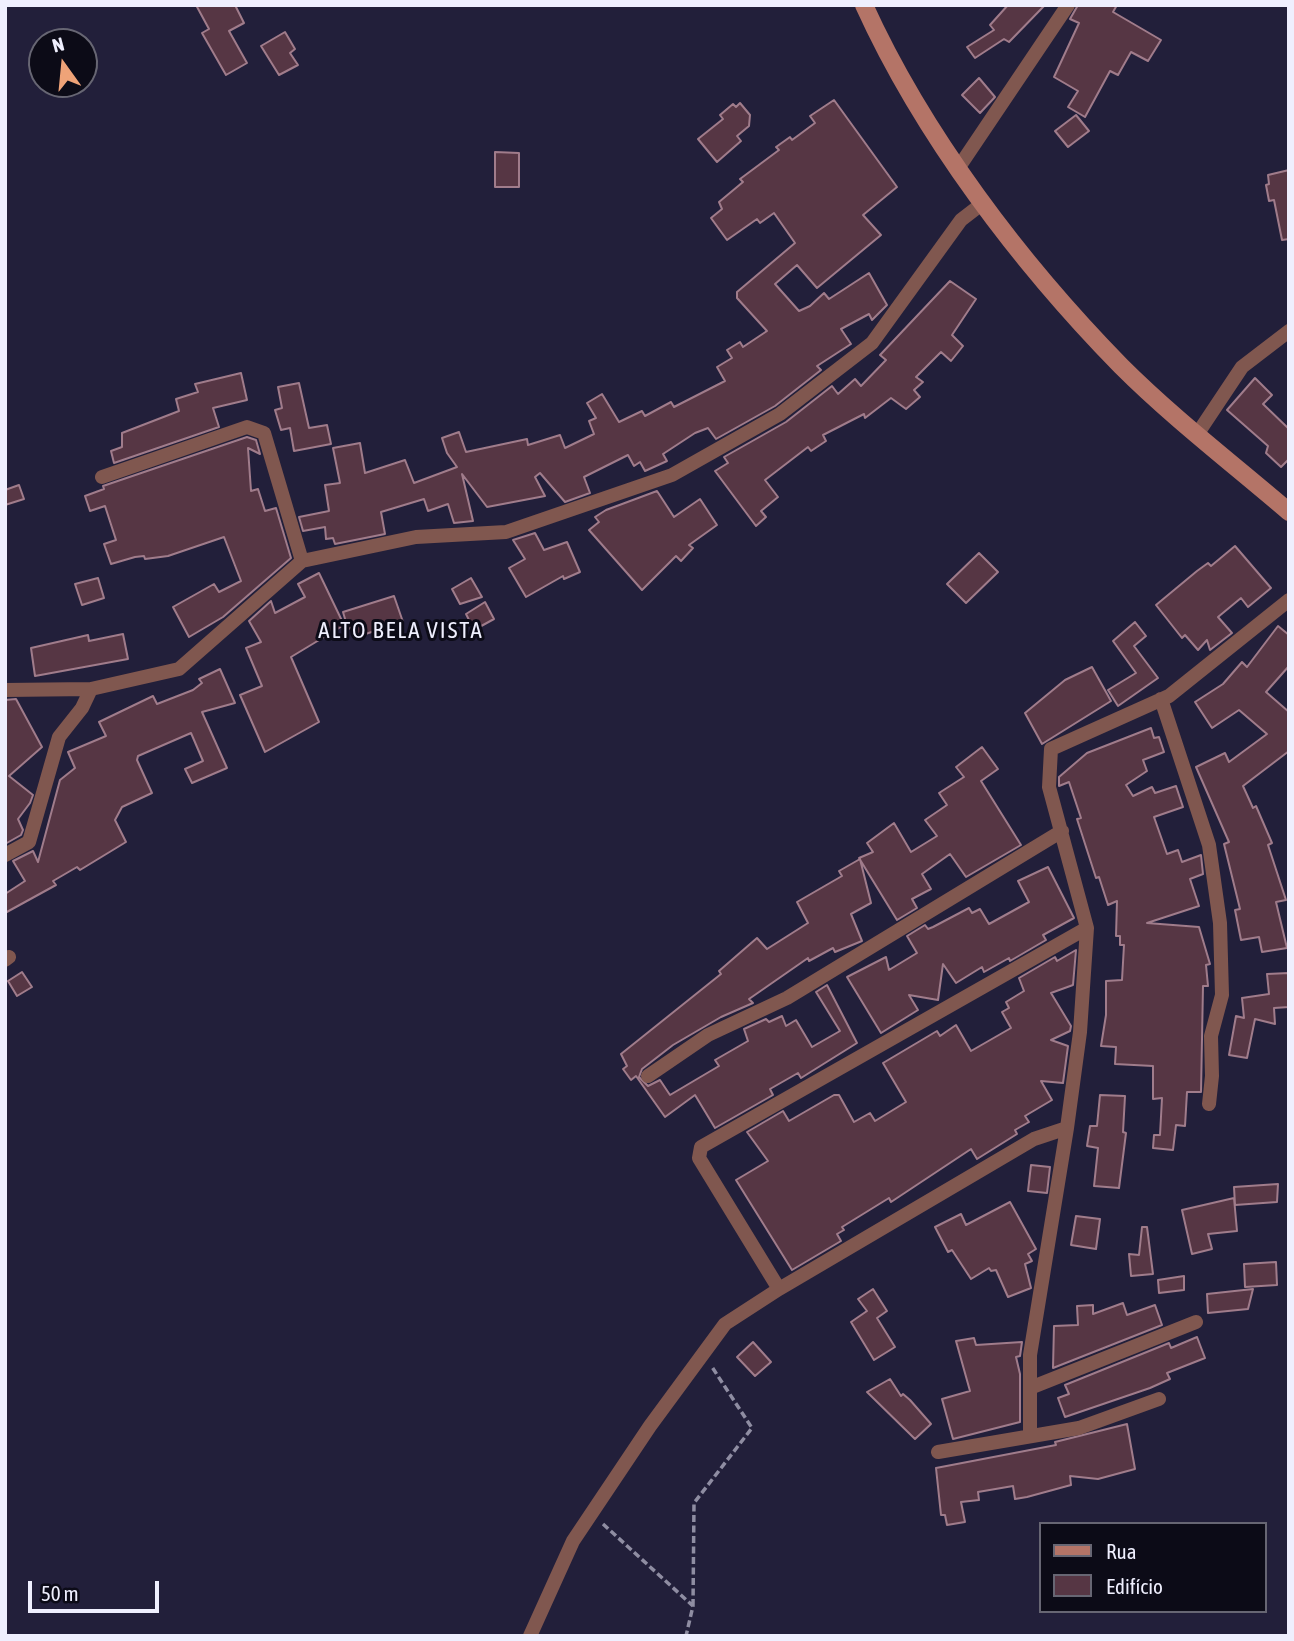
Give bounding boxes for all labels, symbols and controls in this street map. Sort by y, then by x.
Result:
north arrow [28,28,98,98]
text: N [50,33,66,57]
district label: ALTO BELA VISTA [320,617,482,645]
legend [1038,1522,1266,1613]
text: Rua [1106,1539,1136,1563]
scale bar [32,1568,163,1612]
text: Edifício [1106,1574,1163,1598]
text: 50 m [41,1581,79,1605]

